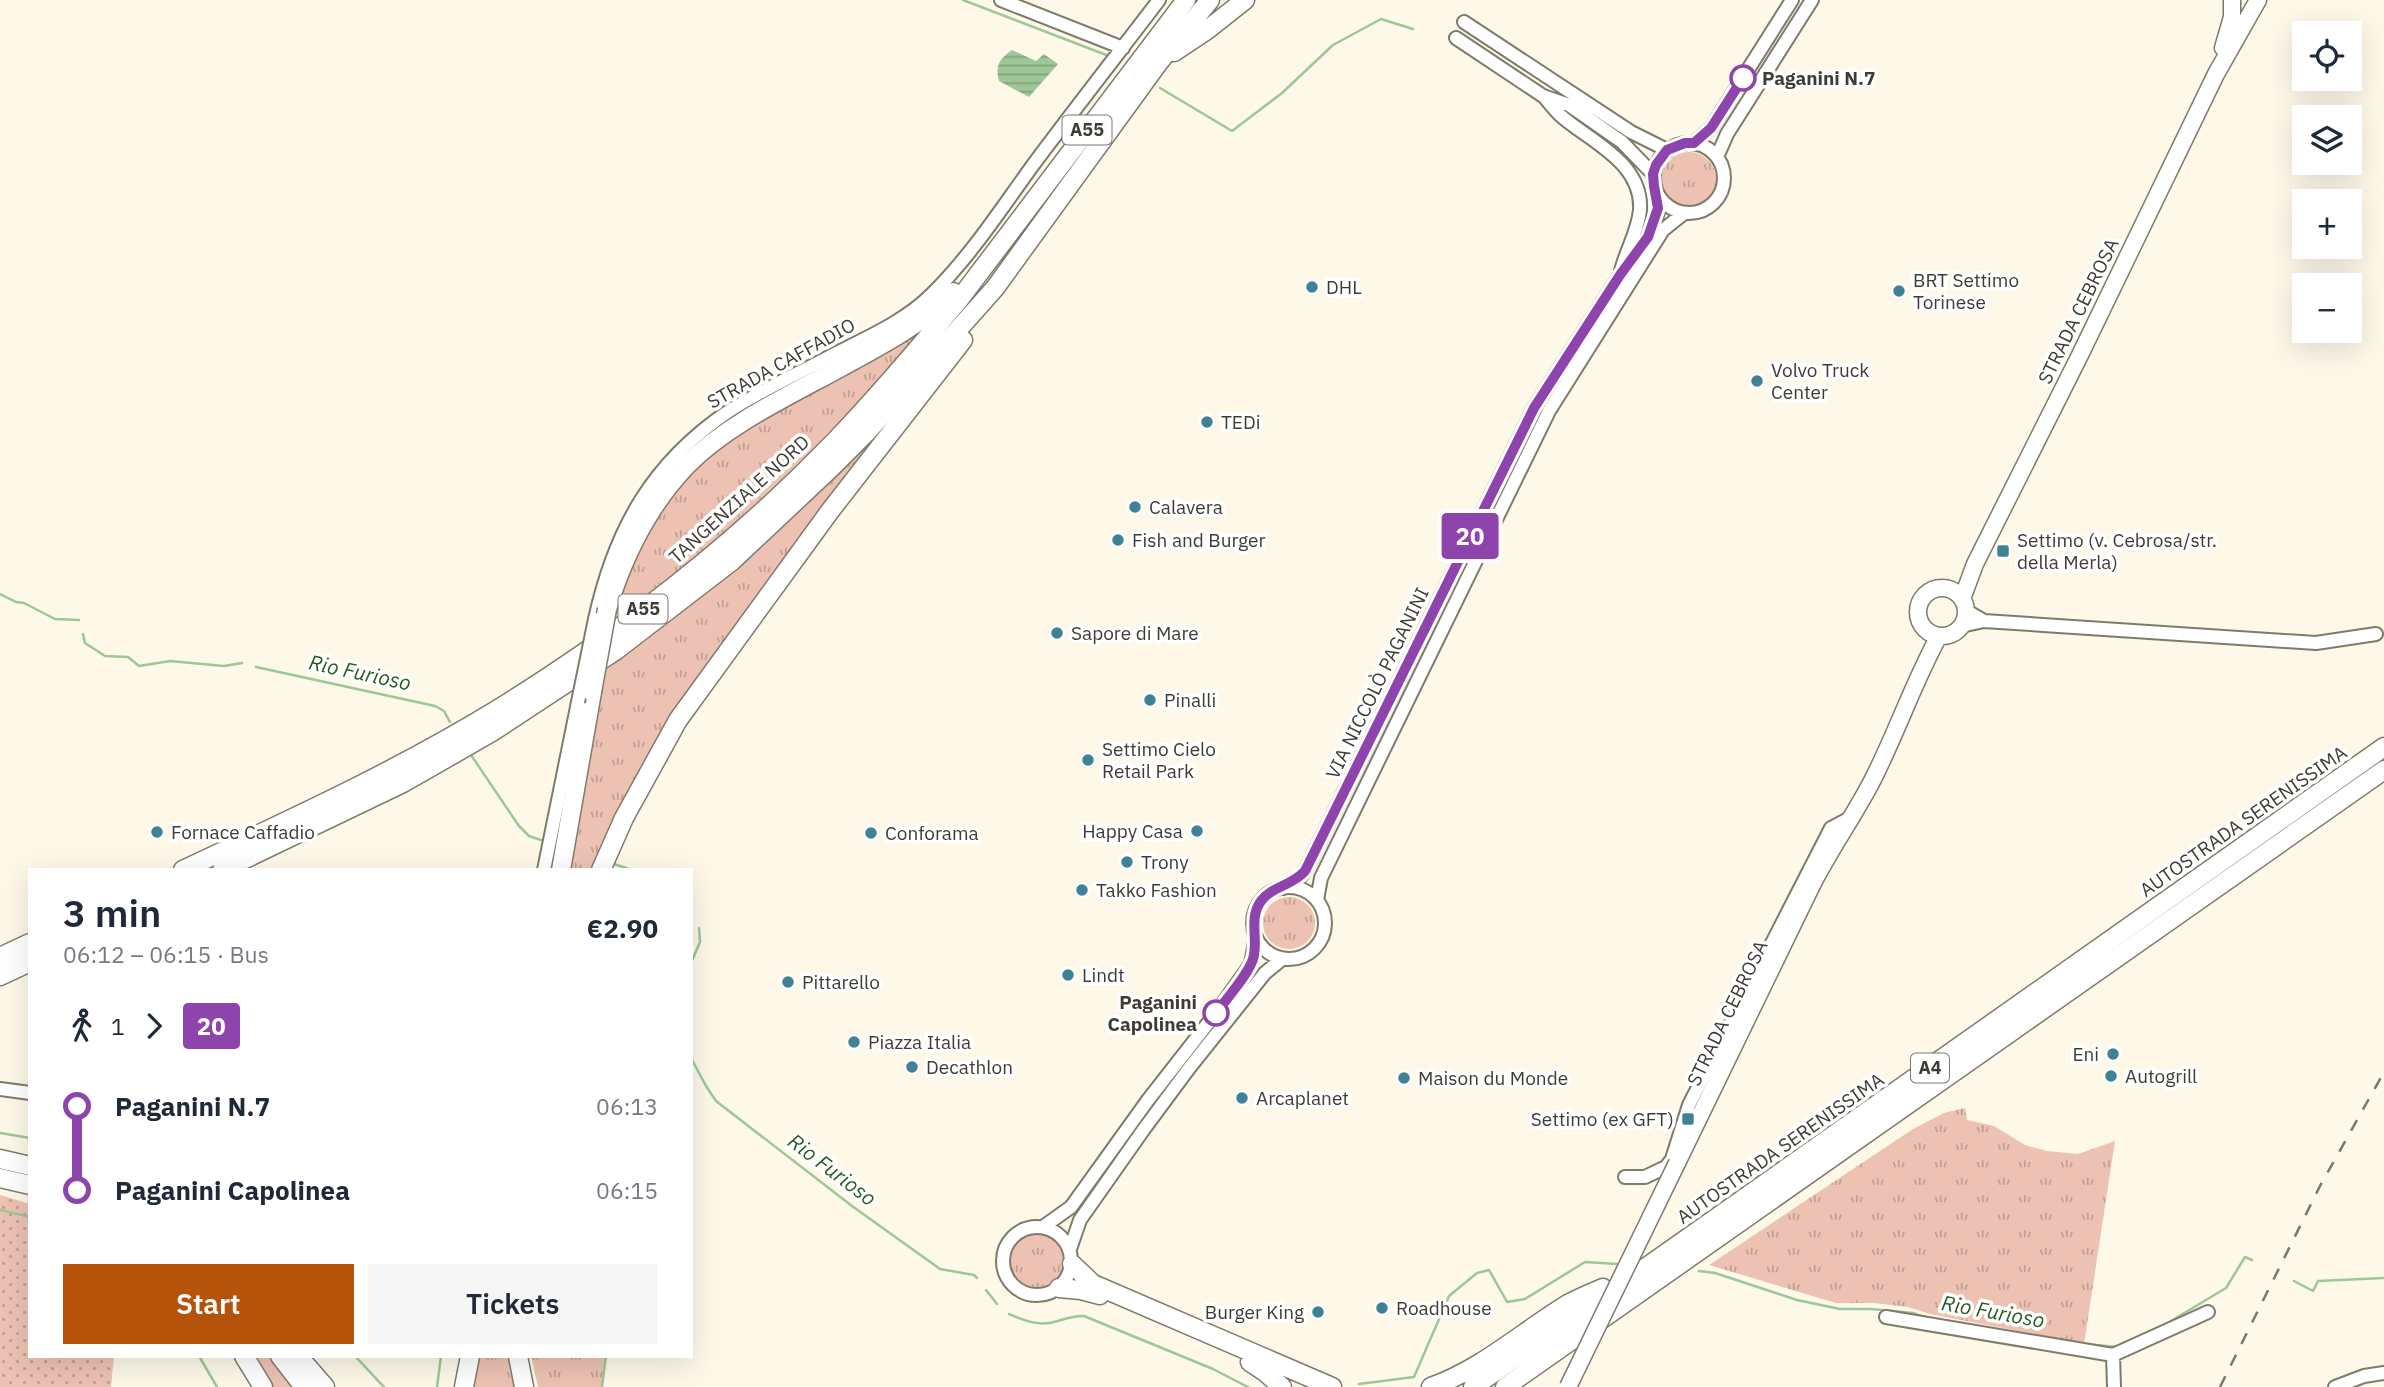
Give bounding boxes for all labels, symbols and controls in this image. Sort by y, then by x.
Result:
map controls [2292,21,2362,343]
button: locate [2292,21,2362,91]
marker: Paganini N.7 [1730,65,1756,91]
place label: Paganini N.7 [1762,66,1875,90]
button: layers [2292,105,2362,175]
road number: A55 [1062,116,1112,145]
button: + [2292,189,2362,259]
street label: STRADA CEBROSA [2032,234,2124,388]
place label: BRT Settimo Torinese [1913,268,2019,314]
button: − [2292,273,2362,343]
place label: DHL [1326,275,1362,299]
marker: DHL [1304,279,1320,295]
marker: BRT Settimo Torinese [1891,283,1907,299]
street label: STRADA CAFFADIO [703,312,859,414]
place label: Volvo Truck Center [1771,358,1869,404]
marker: Volvo Truck Center [1749,373,1765,389]
place label: TEDi [1221,410,1260,434]
marker: TEDi [1199,414,1215,430]
street label: TANGENZIALE NORD [664,430,814,568]
place label: Calavera [1149,495,1223,519]
marker: Calavera [1127,499,1143,515]
line badge: 20 [1438,513,1502,559]
text: 20 [1456,520,1484,552]
place label: Fish and Burger [1132,528,1265,552]
place label: Settimo (v. Cebrosa/str. della Merla) [2017,528,2217,574]
marker: Fish and Burger [1110,532,1126,548]
marker: Settimo (v. Cebrosa/str. della Merla) [1995,543,2011,559]
street label: VIA NICCOLÒ PAGANINI [1320,583,1434,783]
road number: A55 [618,594,668,624]
place label: Sapore di Mare [1071,621,1199,645]
marker: Sapore di Mare [1049,625,1065,641]
water label: Rio Furioso [306,648,414,697]
place label: Pinalli [1164,688,1216,712]
marker: Pinalli [1142,692,1158,708]
place label: Settimo Cielo Retail Park [1102,737,1216,783]
street label: AUTOSTRADA SERENISSIMA [2135,740,2351,902]
marker: Settimo Cielo Retail Park [1080,752,1096,768]
place label: Happy Casa [1082,819,1183,843]
place label: Fornace Caffadio [171,820,315,844]
place label: Conforama [885,821,979,845]
marker: Happy Casa [1189,823,1205,839]
marker: Fornace Caffadio [149,824,165,840]
marker: Conforama [863,825,879,841]
place label: Trony [1141,850,1189,874]
marker: Trony [1119,854,1135,870]
place label: Takko Fashion [1096,878,1217,902]
marker: Takko Fashion [1074,882,1090,898]
text: 3 min [63,888,161,937]
text: €2.90 [587,911,658,945]
street label: STRADA CEBROSA [1681,936,1773,1090]
text: 06:12 – 06:15 · Bus [63,939,269,969]
place label: Lindt [1082,963,1125,987]
marker: Lindt [1060,967,1076,983]
place label: Pittarello [802,970,880,994]
marker: Pittarello [780,974,796,990]
place label: Paganini Capolinea [1108,990,1197,1036]
marker: Paganini Capolinea [1203,1000,1229,1026]
icon: walk [63,1007,101,1045]
icon: forward [135,1007,173,1045]
text: 20 [197,1010,226,1042]
text: 1 [111,1011,125,1041]
place label: Piazza Italia [868,1030,971,1054]
marker: Piazza Italia [846,1034,862,1050]
place label: Eni [2072,1042,2099,1066]
marker: Eni [2105,1046,2121,1062]
road number: A4 [1911,1054,1949,1083]
place label: Decathlon [926,1055,1013,1079]
marker: Decathlon [904,1059,920,1075]
place label: Autogrill [2125,1064,2197,1088]
place label: Maison du Monde [1418,1066,1568,1090]
street label: AUTOSTRADA SERENISSIMA [1672,1067,1888,1229]
marker: Autogrill [2103,1068,2119,1084]
marker: Maison du Monde [1396,1070,1412,1086]
place label: Arcaplanet [1256,1086,1349,1110]
text: Paganini N.7 [115,1089,270,1123]
marker: Arcaplanet [1234,1090,1250,1106]
text: 06:13 [596,1091,658,1121]
place label: Settimo (ex GFT) [1531,1107,1674,1131]
marker: Settimo (ex GFT) [1680,1111,1696,1127]
water label: Rio Furioso [783,1127,883,1212]
text: Paganini Capolinea [115,1173,350,1207]
text: 06:15 [596,1175,658,1205]
button: Start [63,1264,354,1344]
button: Tickets [368,1264,658,1344]
water label: Rio Furioso [1940,1288,2047,1334]
place label: Roadhouse [1396,1296,1492,1320]
place label: Burger King [1205,1300,1304,1324]
marker: Roadhouse [1374,1300,1390,1316]
marker: Burger King [1310,1304,1326,1320]

